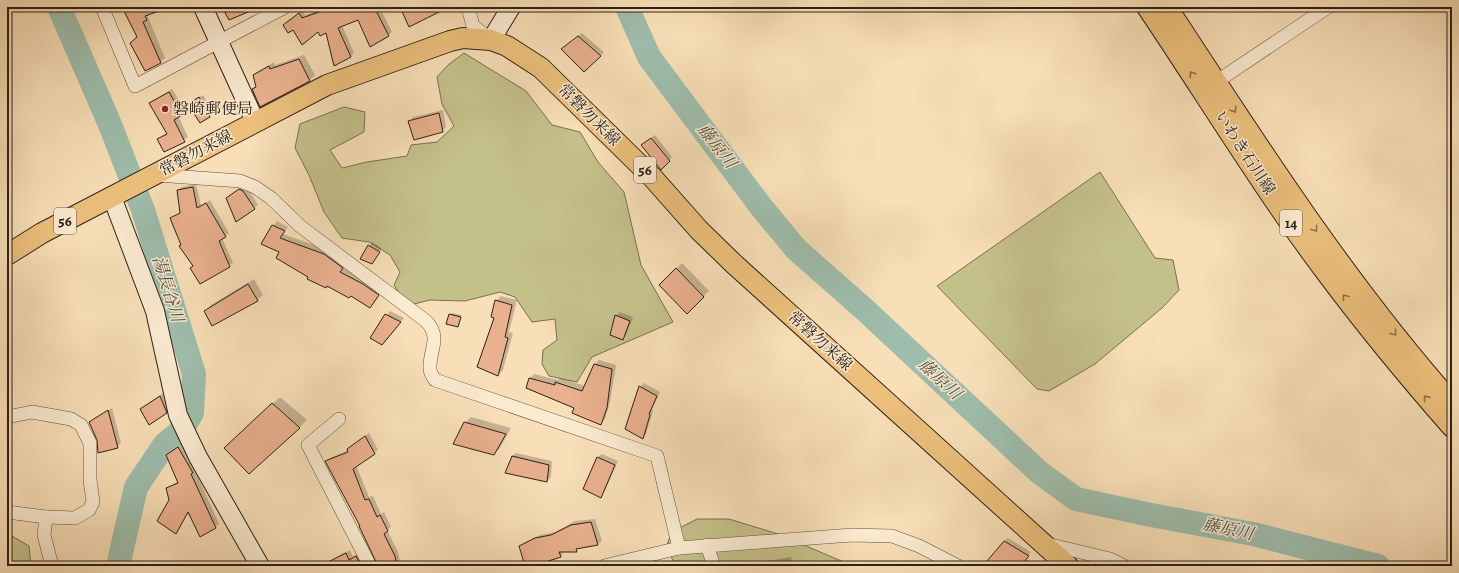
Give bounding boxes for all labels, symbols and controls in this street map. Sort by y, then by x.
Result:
one-way arrow [1189,71,1197,78]
street label: 常磐勿来線 [553,79,625,151]
place label: 磐崎郵便局 [173,98,253,120]
marker: 磐崎郵便局 [160,104,170,114]
one-way arrow [1229,106,1237,113]
street label: いわき石川線 [1210,107,1280,199]
water label: 藤原川 [692,119,743,175]
street label: 常磐勿来線 [156,125,236,181]
road number: 56 [634,157,656,183]
road number: 56 [54,208,76,234]
road number: 14 [1280,210,1302,236]
one-way arrow [1310,224,1317,231]
water label: 湯長谷川 [147,253,190,327]
one-way arrow [1342,294,1349,301]
street label: 常磐勿来線 [783,306,857,376]
one-way arrow [1389,328,1396,335]
water label: 藤原川 [914,353,968,406]
one-way arrow [1424,395,1431,402]
water label: 藤原川 [1201,512,1257,546]

